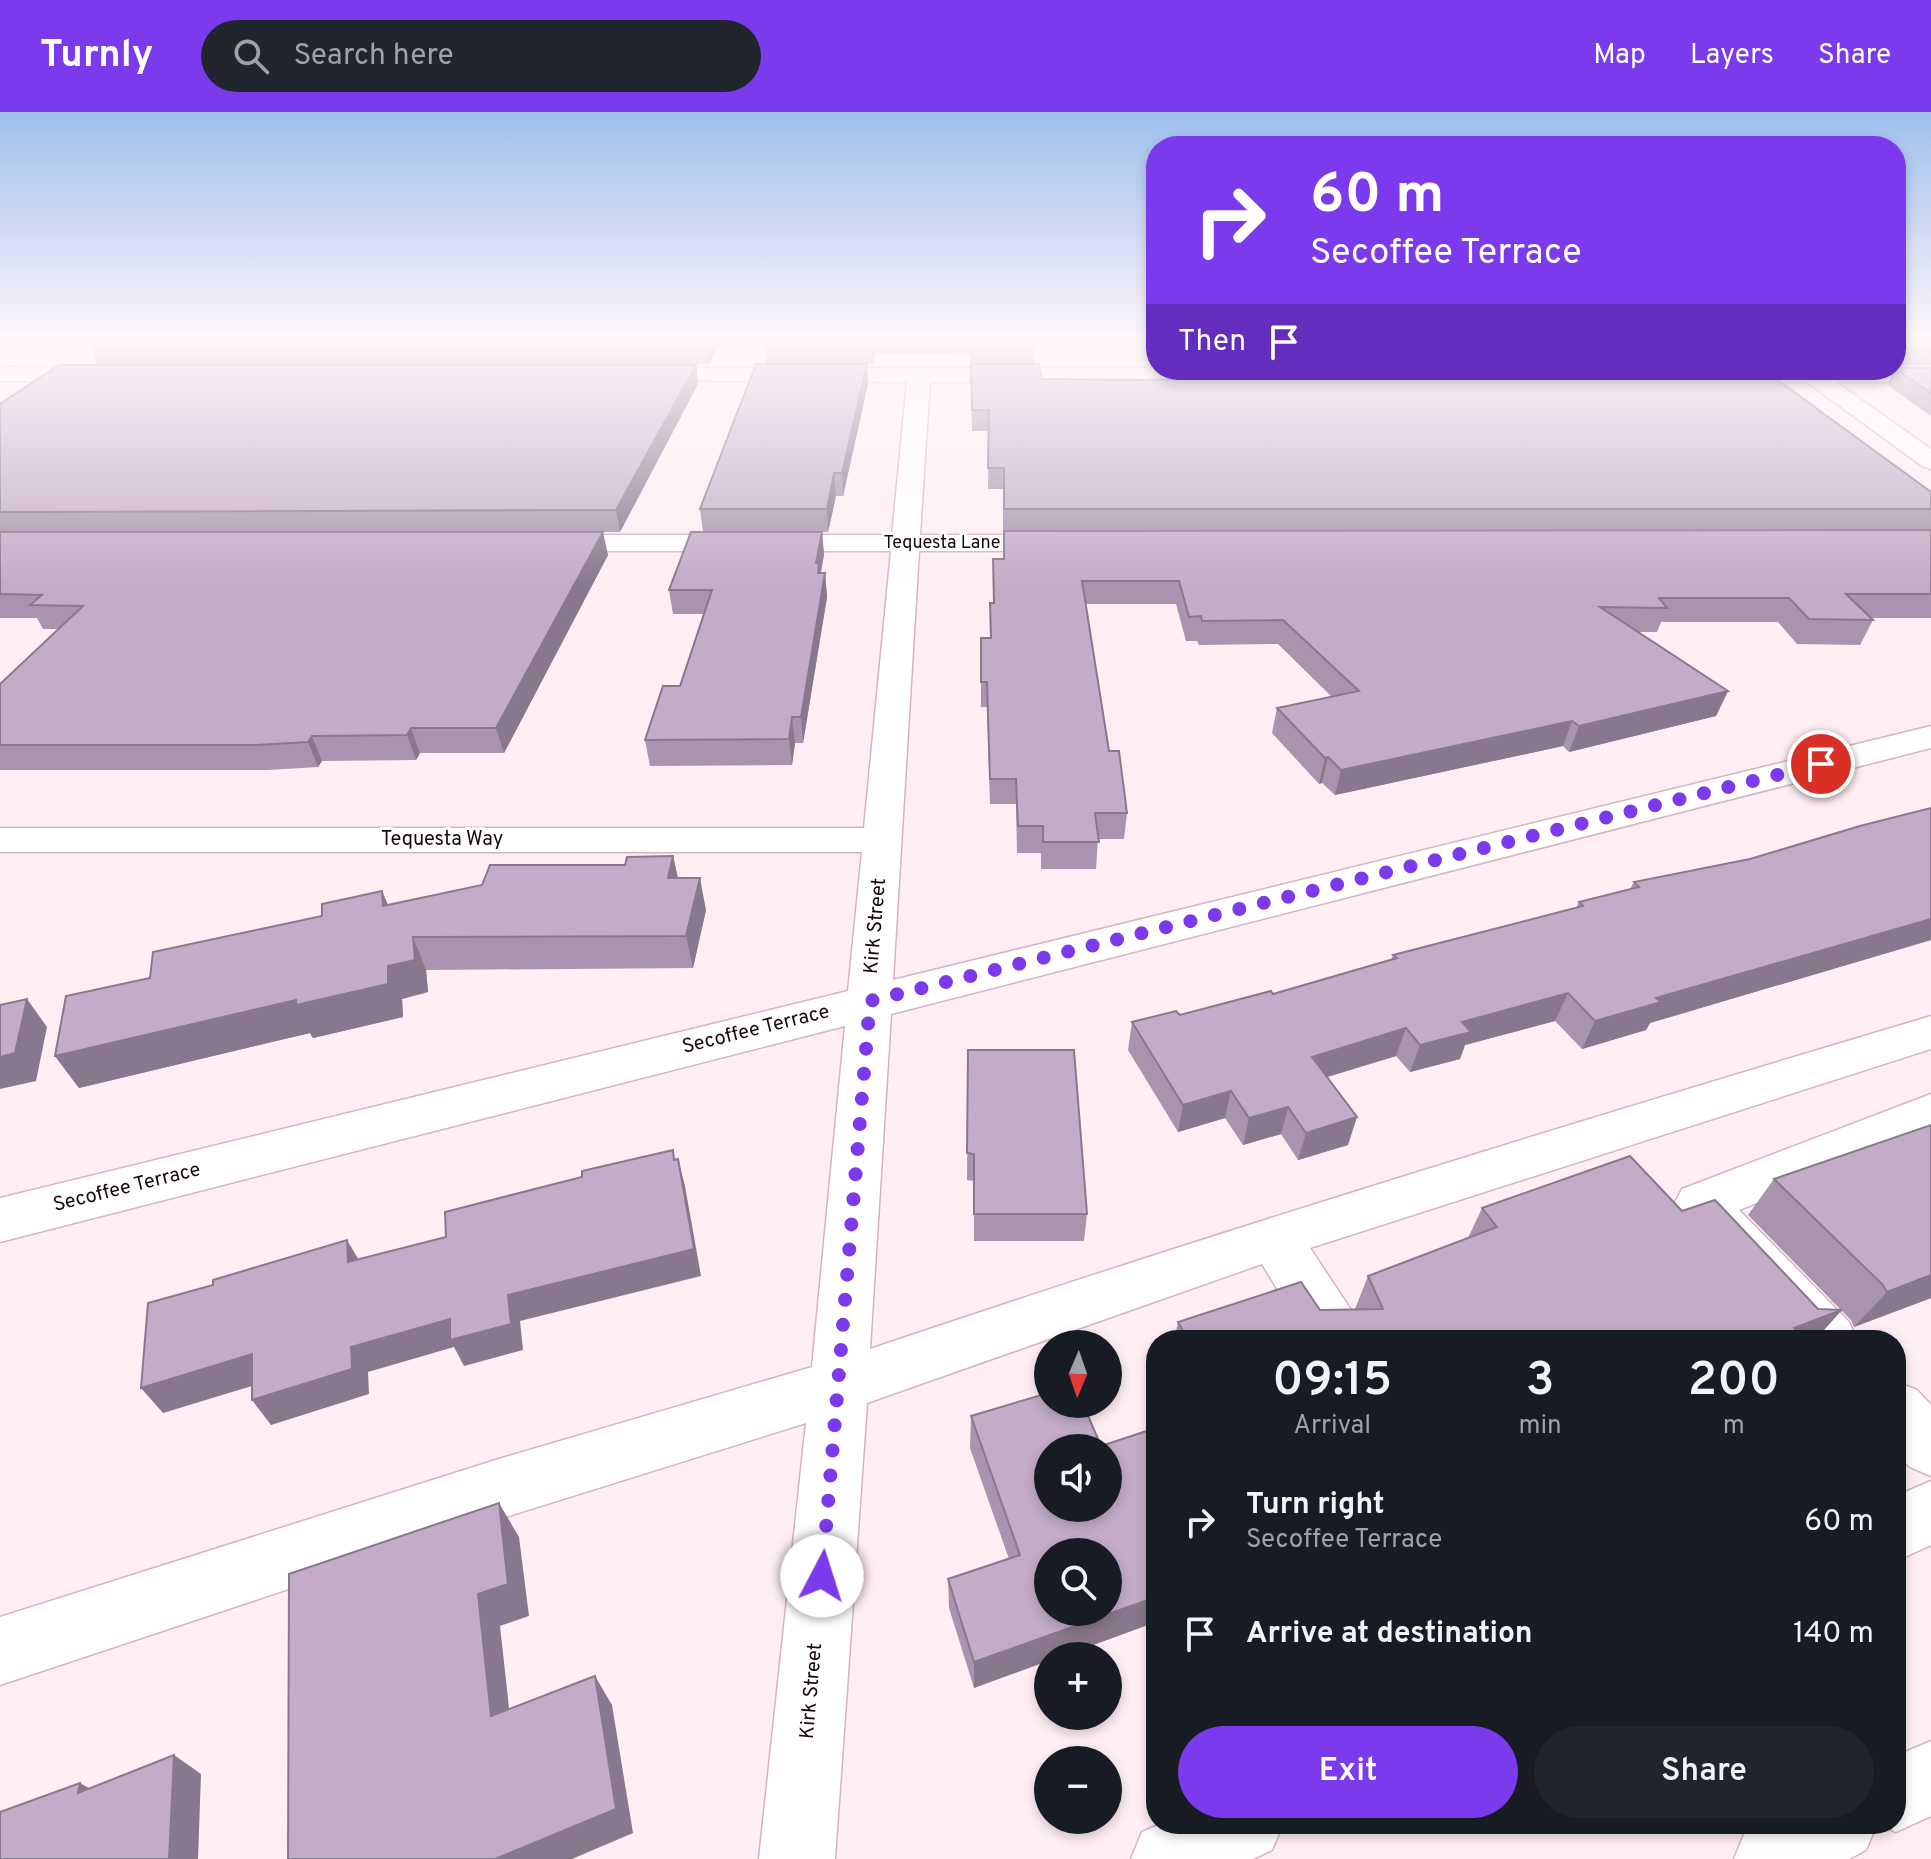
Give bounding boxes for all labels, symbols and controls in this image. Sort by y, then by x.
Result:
search box [201,20,761,92]
text: Turnly [40,32,153,81]
icon: search [229,34,273,78]
text: Search here [293,38,454,75]
text: Map [1593,38,1646,74]
text: Layers [1690,38,1774,74]
text: Share [1818,38,1891,74]
text: 60 m [1310,162,1444,232]
icon: right [1178,168,1282,272]
text: Secoffee Terrace [1310,231,1582,277]
icon: arrive [1262,320,1306,364]
text: Then [1178,324,1246,361]
street label: Tequesta Lane [883,532,1001,555]
pin [1787,730,1855,798]
icon: arrive [1799,742,1843,786]
street label: Tequesta Way [381,827,503,853]
street label: Kirk Street [859,877,893,975]
street label: Secoffee Terrace [680,999,832,1061]
street label: Secoffee Terrace [51,1157,203,1219]
north arrow [1034,1330,1122,1418]
map controls [1034,1330,1122,1834]
text: 09:15 [1272,1352,1392,1412]
text: 3 [1526,1352,1554,1412]
text: 200 [1688,1352,1780,1412]
text: Arrival [1293,1410,1371,1443]
text: min [1518,1410,1562,1443]
text: m [1723,1410,1745,1443]
button: sound [1034,1434,1122,1522]
text: Turn right [1246,1487,1384,1524]
icon: right [1178,1500,1222,1544]
text: 60 m [1804,1504,1874,1541]
text: Secoffee Terrace [1246,1524,1442,1557]
position arrow [780,1534,864,1618]
button: search [1034,1538,1122,1626]
icon: arrive [1178,1612,1222,1656]
text: Arrive at destination [1246,1616,1532,1653]
text: 140 m [1793,1616,1874,1653]
street label: Kirk Street [795,1642,829,1740]
button: + [1034,1642,1122,1730]
button: Exit [1178,1726,1518,1818]
button: Share [1534,1726,1874,1818]
button: − [1034,1746,1122,1834]

